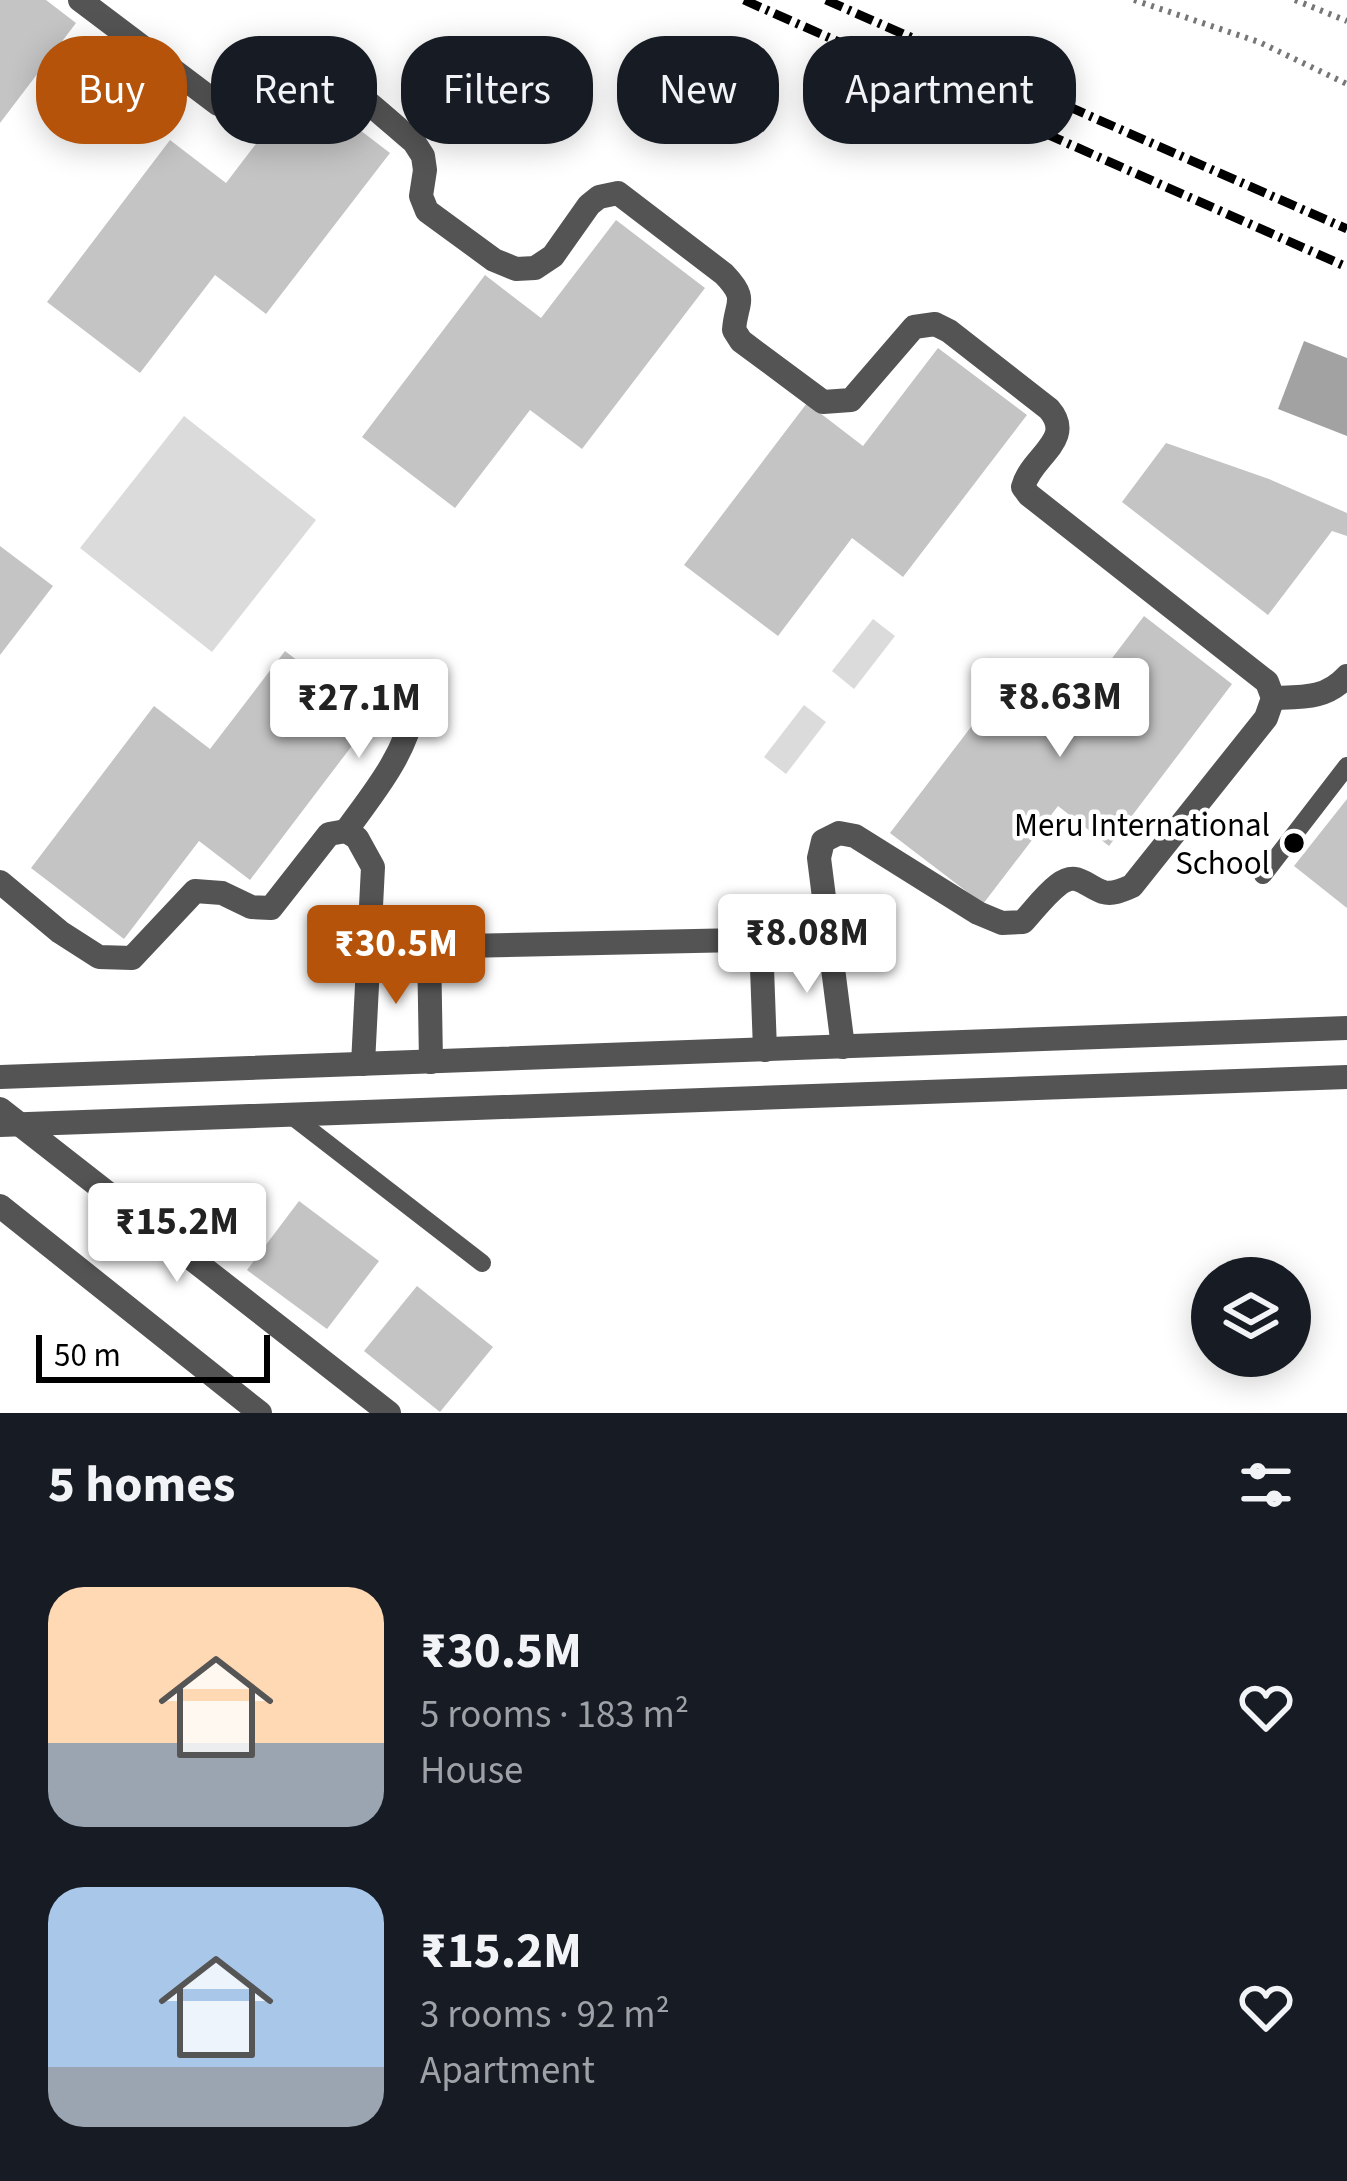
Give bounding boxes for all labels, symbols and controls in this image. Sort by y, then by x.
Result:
chip: Buy [36,36,187,144]
chip: Rent [211,36,377,144]
chip: Filters [401,36,593,144]
chip: New [617,36,779,144]
chip: Apartment [803,36,1076,144]
pin: ₹8.63M [962,658,1158,760]
pin: ₹27.1M [261,659,457,761]
text: ₹8.63M [998,669,1122,725]
text: ₹27.1M [297,670,421,726]
place label: Meru International School [1014,802,1270,887]
marker: Meru International School [1281,830,1307,856]
pin: ₹8.08M [709,894,905,996]
pin: ₹30.5M [298,905,494,1007]
text: ₹8.08M [745,905,869,961]
text: ₹30.5M [334,916,458,972]
pin: ₹15.2M [79,1183,275,1285]
text: ₹15.2M [115,1194,239,1250]
map controls [1191,1257,1311,1377]
button: layers [1191,1257,1311,1377]
scale bar [36,1329,270,1382]
text: 50 m [54,1332,121,1379]
text: 5 homes [48,1449,235,1521]
icon: filters [1233,1452,1299,1518]
text: ₹30.5M [420,1615,582,1687]
icon: home [144,1635,288,1779]
icon: heart [1233,1674,1299,1740]
text: 5 rooms · 183 m² [420,1687,689,1743]
text: House [420,1743,523,1799]
text: ₹15.2M [420,1915,582,1987]
icon: home [144,1935,288,2079]
icon: heart [1233,1974,1299,2040]
text: 3 rooms · 92 m² [420,1987,670,2043]
text: Apartment [420,2043,595,2099]

